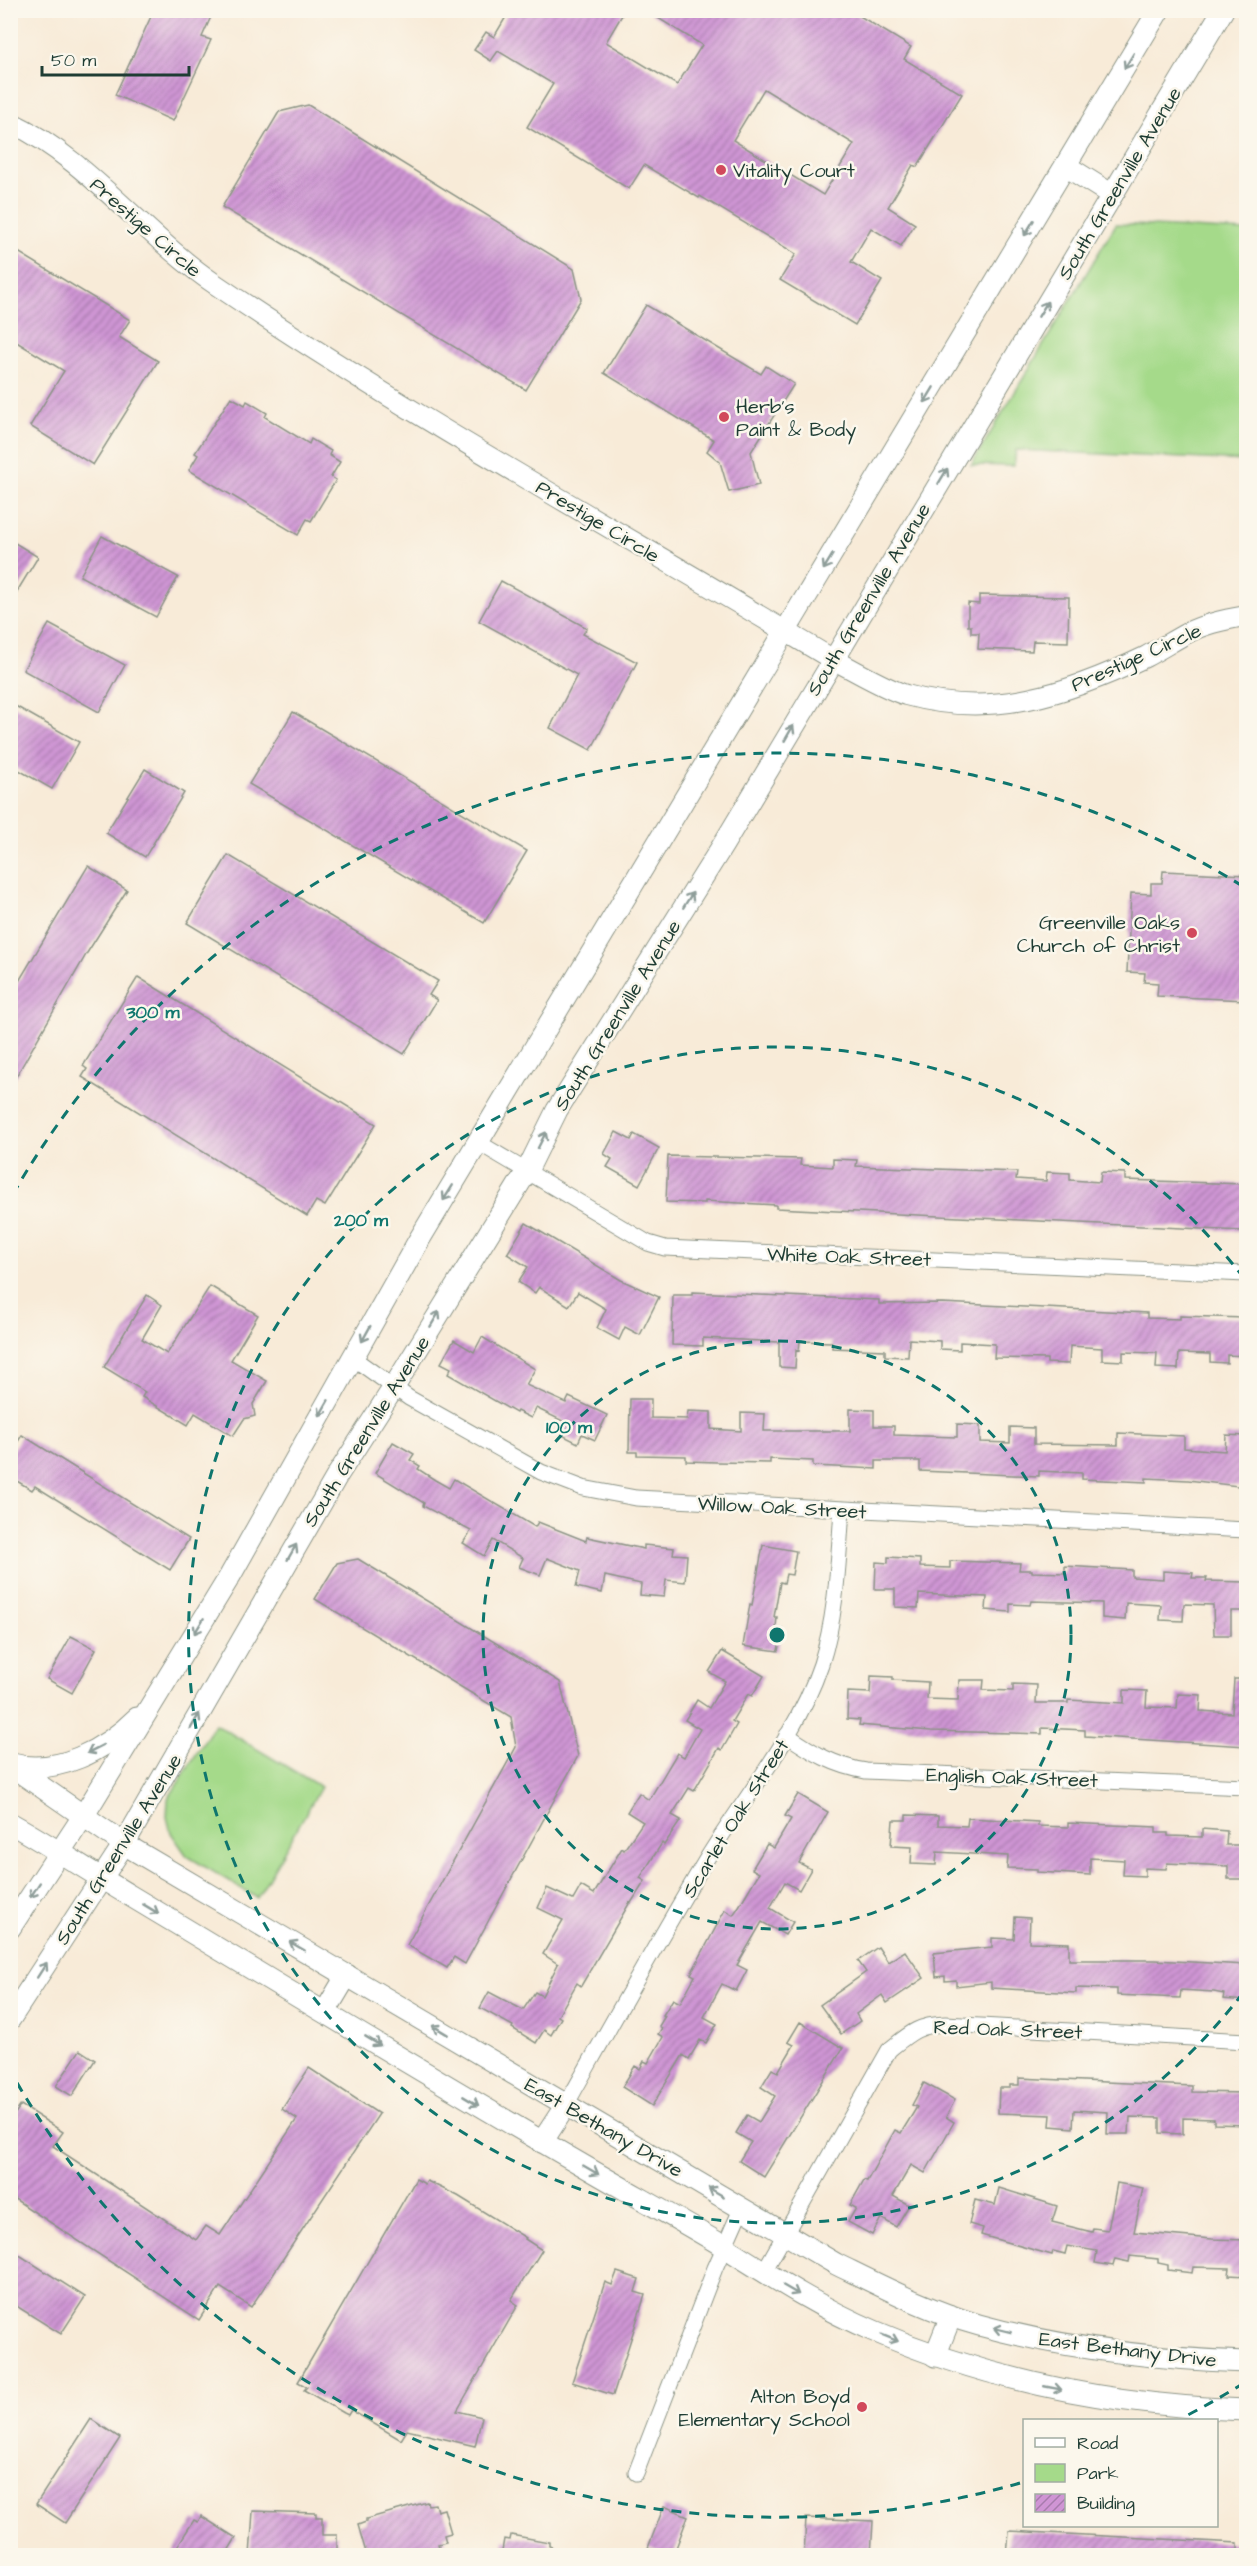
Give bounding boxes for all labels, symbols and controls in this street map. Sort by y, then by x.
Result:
scale bar [42,39,189,77]
text: 50 m [51,48,96,73]
one-way arrow [1123,52,1135,69]
street label: South Greenville Avenue [1051,82,1189,285]
place label: Vitality Court [733,157,855,186]
marker: Vitality Court [714,163,728,177]
street label: Prestige Circle [83,171,207,285]
one-way arrow [1022,219,1034,236]
one-way arrow [1038,301,1050,318]
one-way arrow [922,386,934,403]
place label: Herb's Paint & Body [736,393,856,445]
marker: Herb's Paint & Body [717,410,731,424]
one-way arrow [937,468,949,485]
street label: Prestige Circle [530,474,665,571]
street label: South Greenville Avenue [800,498,938,701]
one-way arrow [822,553,834,570]
street label: Prestige Circle [1067,617,1207,700]
one-way arrow [783,725,795,742]
one-way arrow [683,892,695,909]
place label: Greenville Oaks Church of Christ [1017,909,1180,960]
street label: South Greenville Avenue [548,915,688,1116]
marker: Greenville Oaks Church of Christ [1185,926,1199,940]
text: 300 m [125,1000,181,1025]
one-way arrow [537,1132,548,1150]
one-way arrow [442,1184,454,1201]
text: 200 m [333,1208,389,1233]
street label: White Oak Street [766,1240,932,1274]
one-way arrow [430,1311,442,1328]
one-way arrow [360,1325,372,1342]
street label: South Greenville Avenue [297,1331,437,1532]
one-way arrow [318,1399,330,1416]
text: 100 m [546,1415,593,1440]
street label: Willow Oak Street [697,1490,867,1526]
one-way arrow [287,1544,299,1561]
one-way arrow [193,1617,205,1634]
centre of rings [767,1625,787,1645]
one-way arrow [190,1713,202,1730]
street label: Scarlet Oak Street [676,1734,796,1903]
one-way arrow [87,1743,105,1755]
street label: South Greenville Avenue [49,1749,189,1950]
street label: English Oak Street [926,1761,1098,1796]
one-way arrow [29,1881,42,1898]
one-way arrow [142,1903,159,1915]
one-way arrow [288,1940,306,1951]
one-way arrow [37,1962,49,1979]
street label: Red Oak Street [933,2013,1083,2047]
one-way arrow [432,2024,449,2036]
one-way arrow [364,2036,381,2048]
street label: East Bethany Drive [519,2071,688,2186]
one-way arrow [462,2096,479,2108]
one-way arrow [582,2164,599,2176]
one-way arrow [708,2186,725,2198]
one-way arrow [783,2284,800,2296]
one-way arrow [992,2324,1011,2336]
street label: East Bethany Drive [1037,2325,1218,2376]
one-way arrow [880,2333,899,2344]
place label: Alton Boyd Elementary School [678,2383,850,2435]
one-way arrow [1042,2383,1062,2394]
marker: Alton Boyd Elementary School [855,2400,869,2414]
legend [1023,2419,1218,2527]
text: Road [1077,2431,1118,2456]
text: Park [1077,2461,1119,2486]
text: Building [1077,2491,1135,2517]

